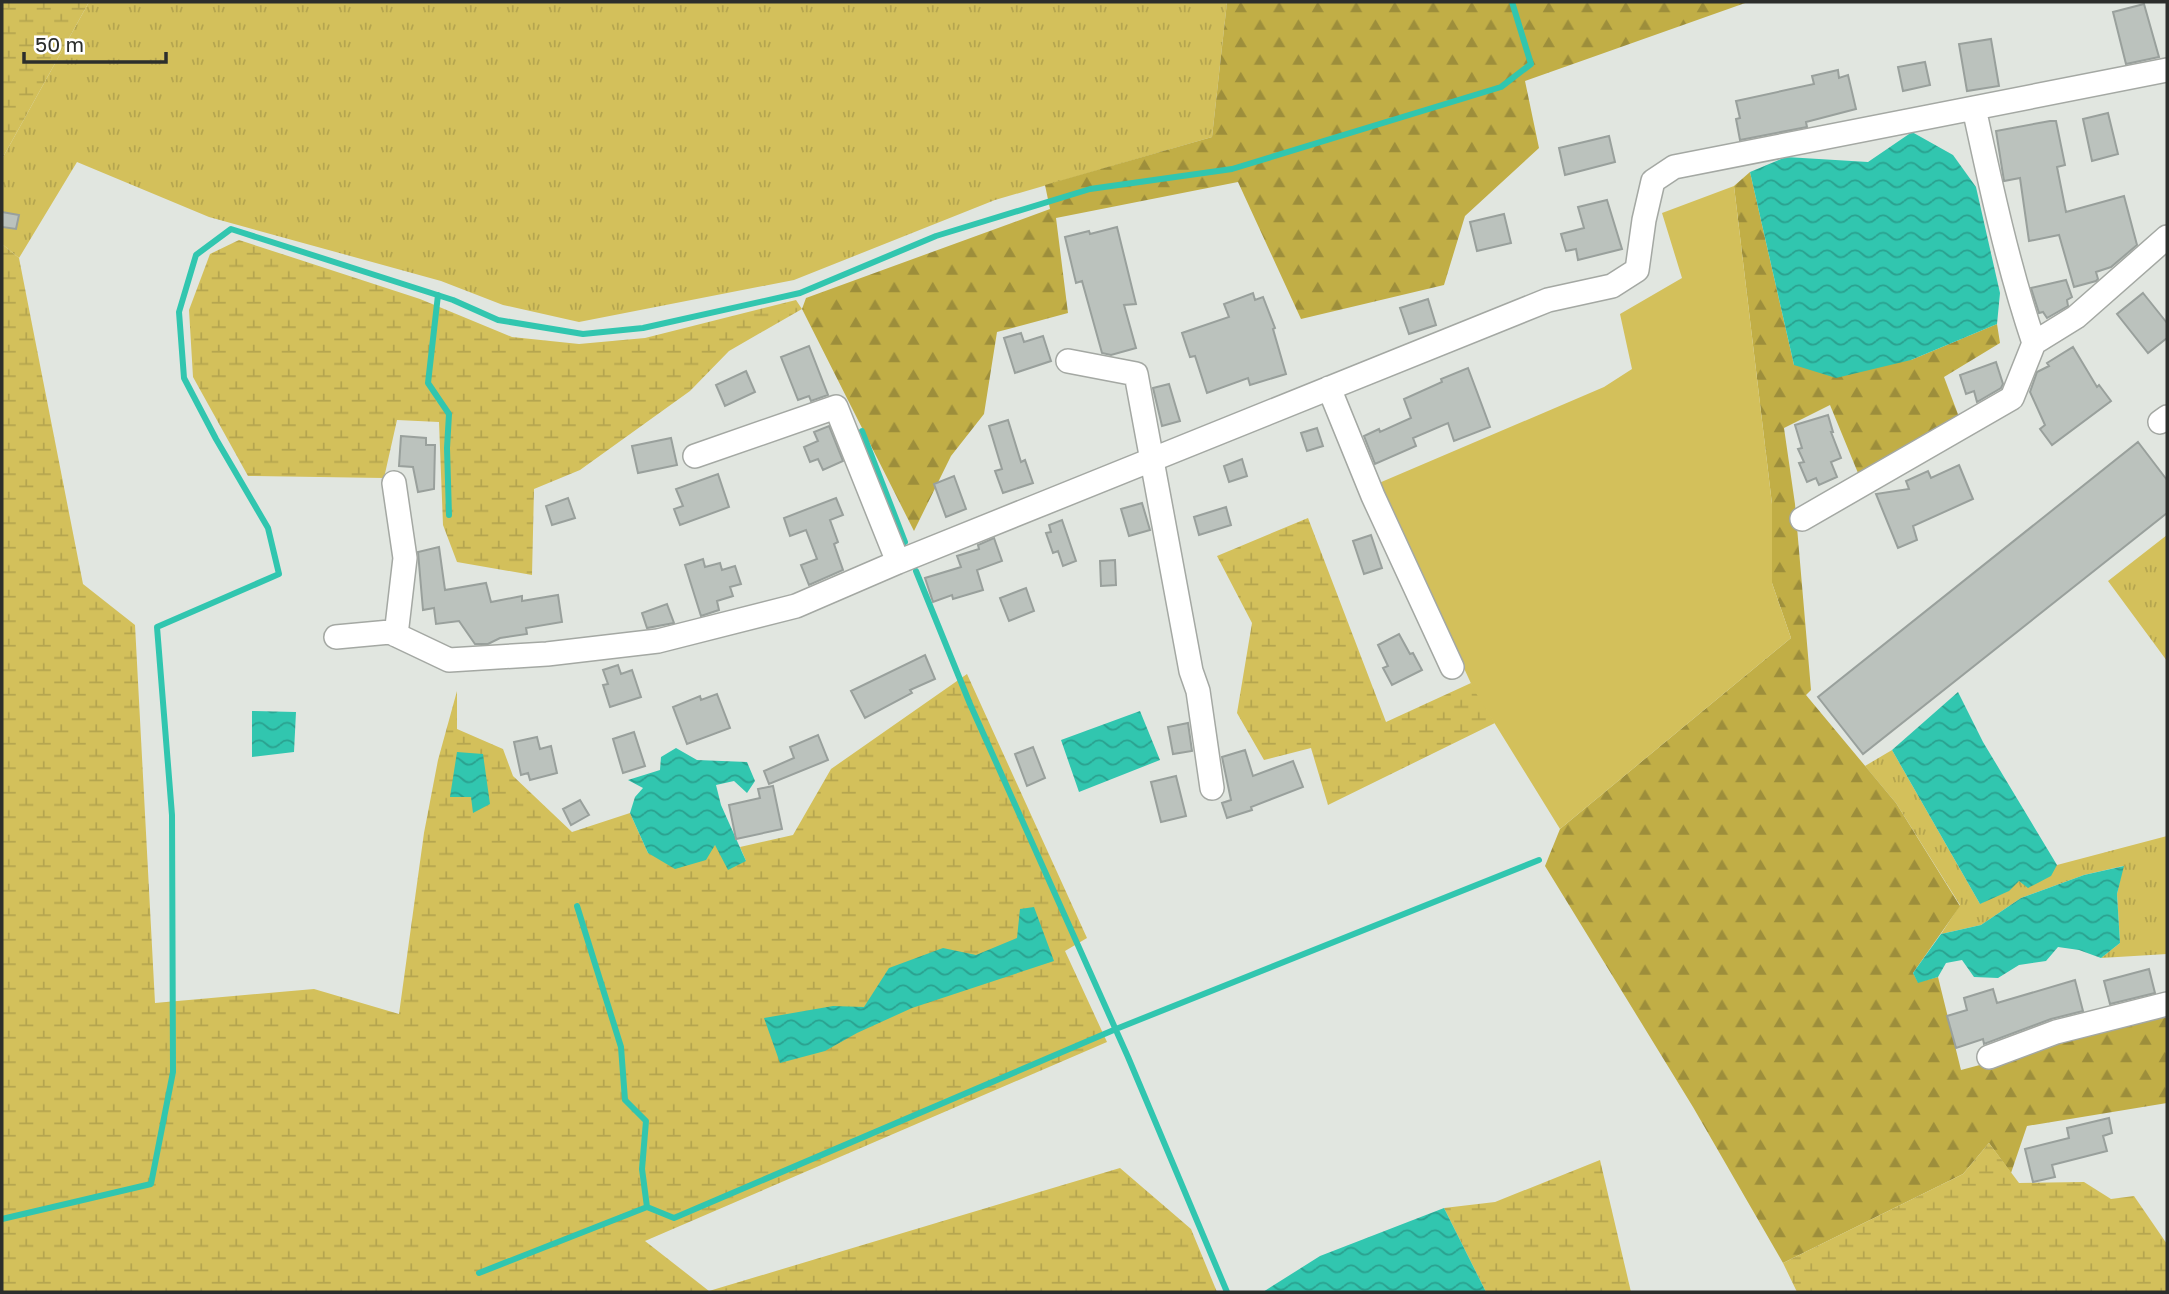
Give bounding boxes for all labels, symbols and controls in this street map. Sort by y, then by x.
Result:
scale bar [24,21,166,65]
text: 50 m [35,31,84,57]

